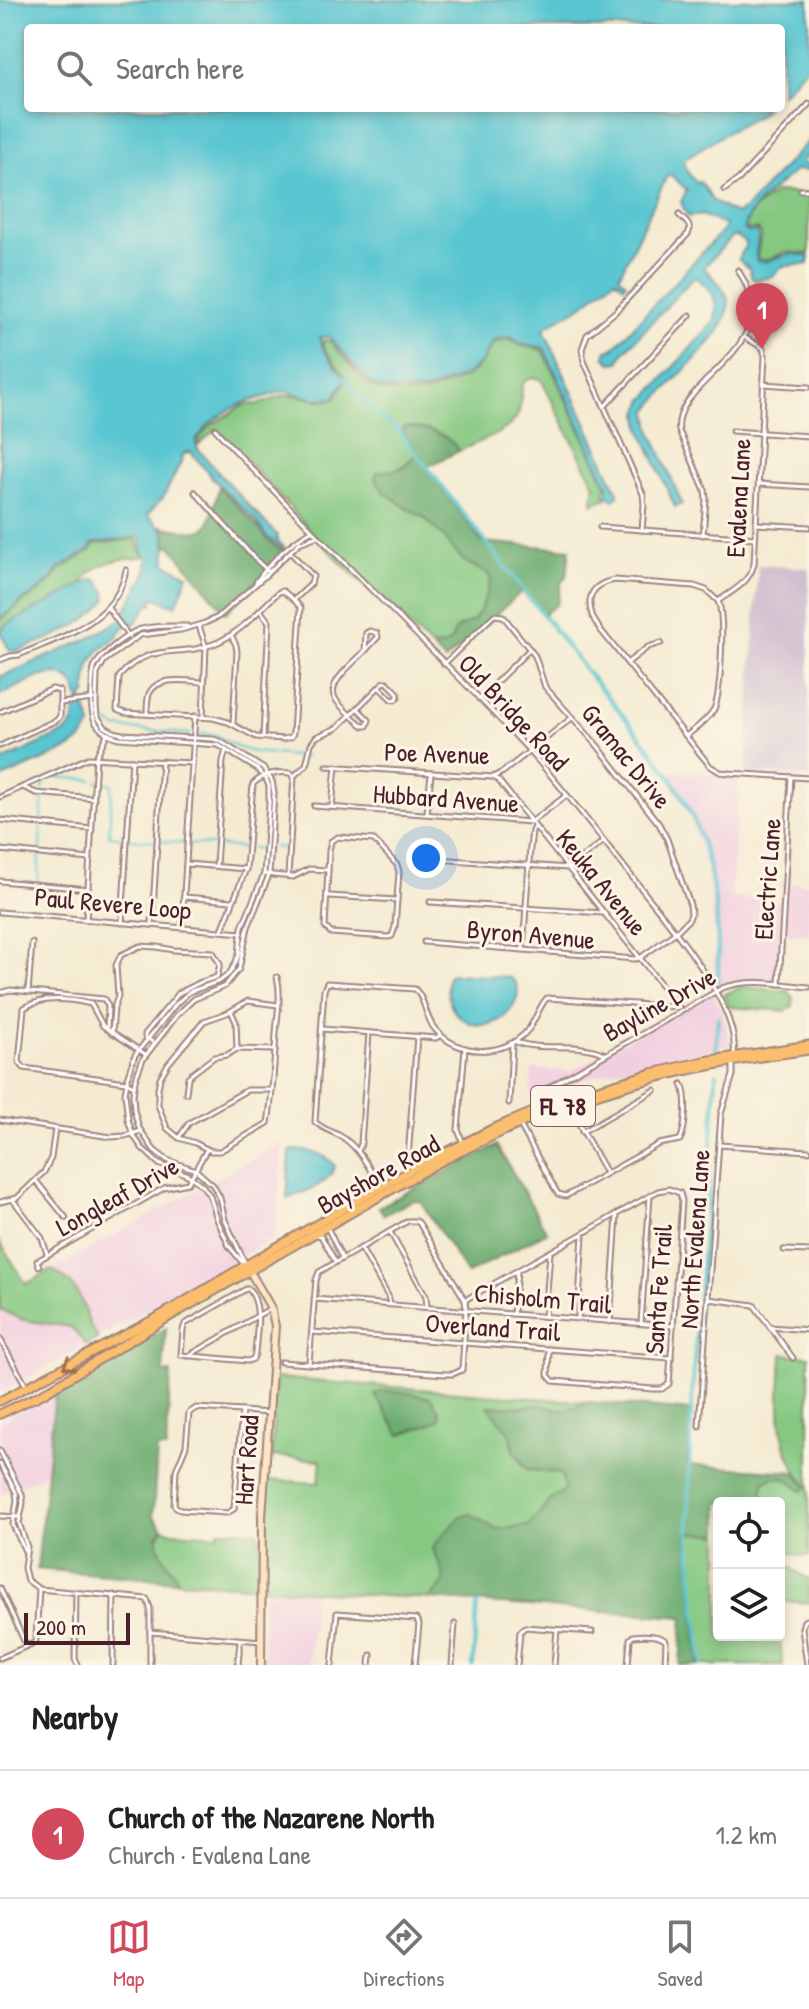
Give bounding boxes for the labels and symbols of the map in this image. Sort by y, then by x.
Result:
pin: 1 [736,283,788,349]
street label: Evalena Lane [717,438,759,558]
street label: Old Bridge Road [451,646,577,778]
street label: Gramac Drive [574,696,680,816]
street label: Poe Avenue [384,734,490,772]
street label: Hubbard Avenue [372,775,520,821]
street label: Electric Lane [745,817,789,941]
street label: Keuka Avenue [548,822,656,942]
your location [406,838,446,878]
street label: Paul Revere Loop [33,879,193,927]
street label: Byron Avenue [466,911,596,957]
street label: Bayline Drive [596,959,722,1049]
road number: FL 78 [531,1086,595,1126]
street label: Bayshore Road [311,1126,445,1222]
street label: Longleaf Drive [49,1148,185,1244]
street label: North Evalena Lane [670,1148,718,1330]
street label: Santa Fe Trail [636,1223,680,1355]
street label: Chisholm Trail [473,1275,613,1321]
street label: Overland Trail [424,1305,562,1349]
one-way arrow [63,1355,77,1371]
street label: Hart Road [225,1414,267,1506]
scale bar [24,1609,130,1645]

